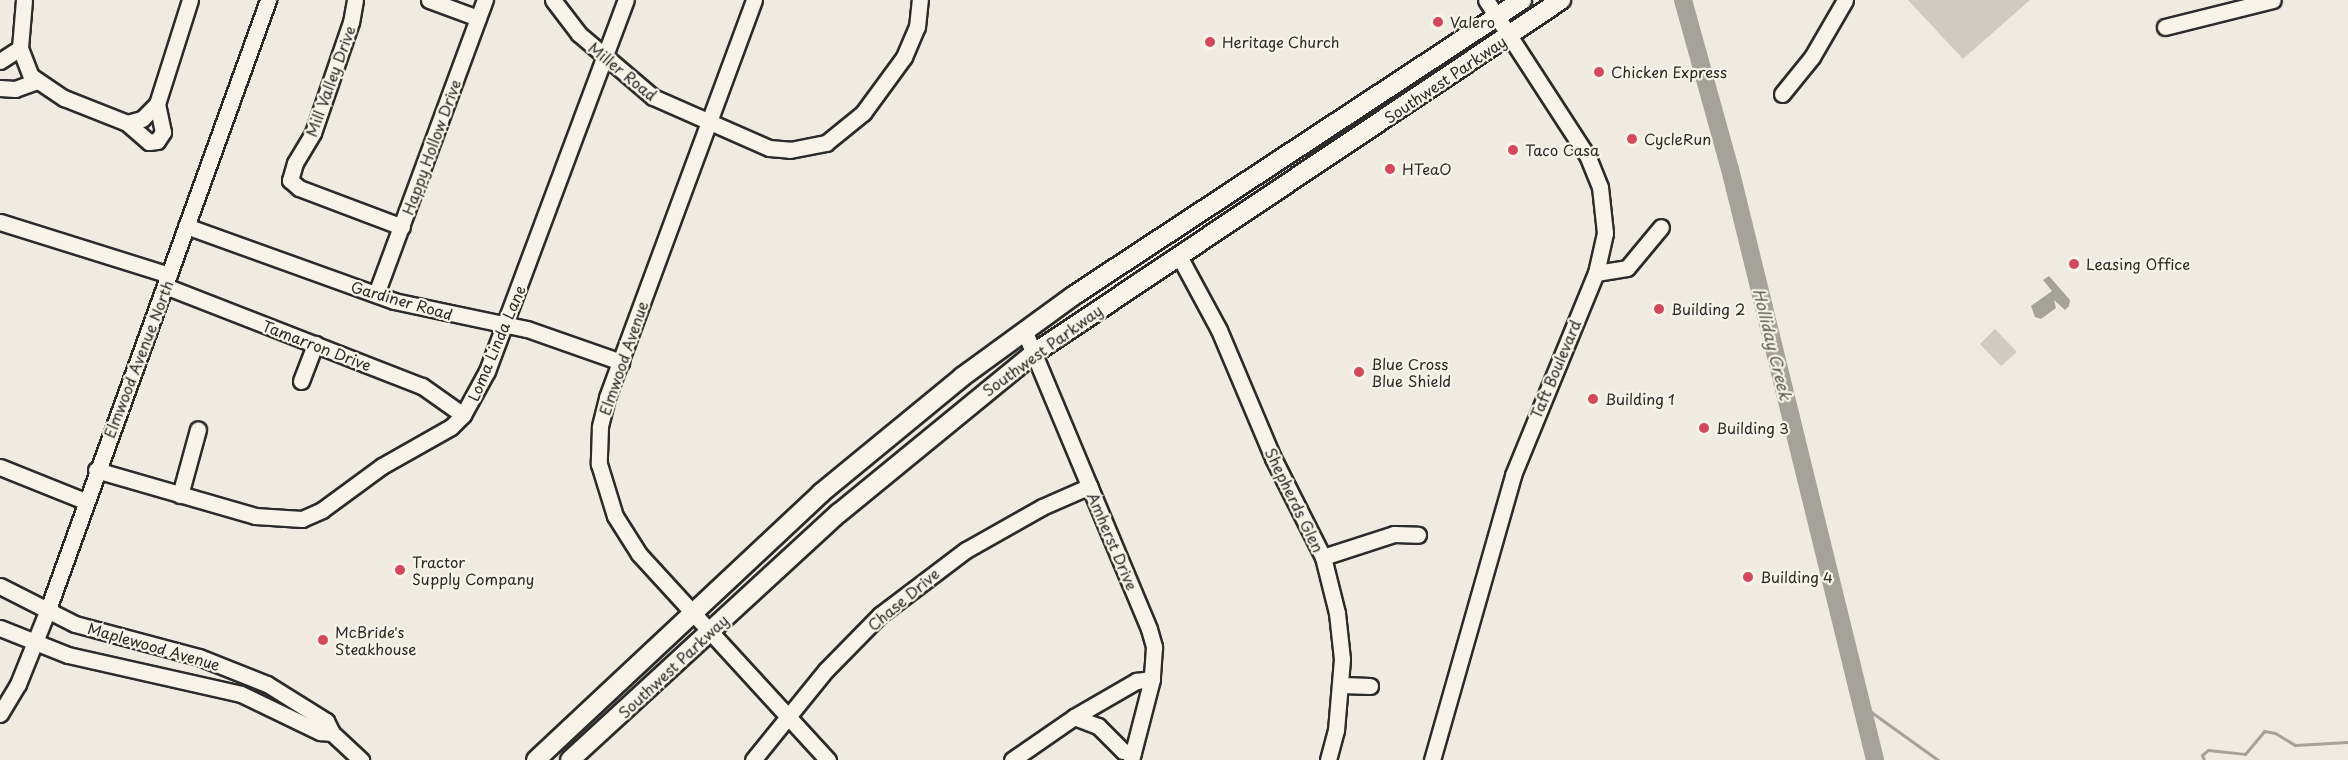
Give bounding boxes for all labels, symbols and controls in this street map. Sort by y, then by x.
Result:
place label: Valero [1450,13,1495,31]
marker: Valero [1431,15,1445,29]
street label: Mill Valley Drive [301,23,359,139]
street label: Southwest Parkway [1381,32,1509,126]
place label: Heritage Church [1222,33,1341,51]
marker: Heritage Church [1203,35,1217,49]
street label: Miller Road [585,38,661,104]
place label: Chicken Express [1611,63,1729,81]
marker: Chicken Express [1592,65,1606,79]
street label: Happy Hollow Drive [398,77,464,217]
place label: CycleRun [1644,130,1711,148]
marker: CycleRun [1625,132,1639,146]
place label: Taco Casa [1525,141,1600,159]
marker: Taco Casa [1506,143,1520,157]
place label: HTeaO [1402,160,1452,178]
marker: HTeaO [1383,162,1397,176]
place label: Leasing Office [2086,255,2189,273]
marker: Leasing Office [2067,257,2081,271]
street label: Gardiner Road [349,277,455,323]
street label: Elmwood Avenue North [100,278,176,440]
street label: Loma Linda Lane [464,283,528,403]
water label: Holliday Creek [1750,286,1796,402]
street label: Elmwood Avenue [595,298,651,418]
place label: Building 2 [1671,300,1745,318]
street label: Southwest Parkway [979,301,1105,399]
marker: Building 2 [1652,302,1666,316]
street label: Tamarron Drive [260,316,374,374]
street label: Taft Boulevard [1526,317,1584,421]
place label: Blue Cross Blue Shield [1371,354,1451,389]
marker: Blue Cross Blue Shield [1352,365,1366,379]
place label: Building 1 [1605,390,1675,408]
marker: Building 1 [1586,392,1600,406]
place label: Building 3 [1716,419,1789,437]
marker: Building 3 [1697,421,1711,435]
street label: Shepherds Glen [1262,445,1328,555]
street label: Amherst Drive [1084,489,1142,593]
place label: Tractor Supply Company [412,552,535,587]
marker: Tractor Supply Company [393,563,407,577]
street label: Chase Drive [864,564,942,634]
place label: Building 4 [1760,568,1833,586]
marker: Building 4 [1741,570,1755,584]
street label: Southwest Parkway [615,611,731,721]
street label: Maplewood Avenue [86,618,222,674]
place label: McBride's Steakhouse [335,622,417,657]
marker: McBride's Steakhouse [316,633,330,647]

